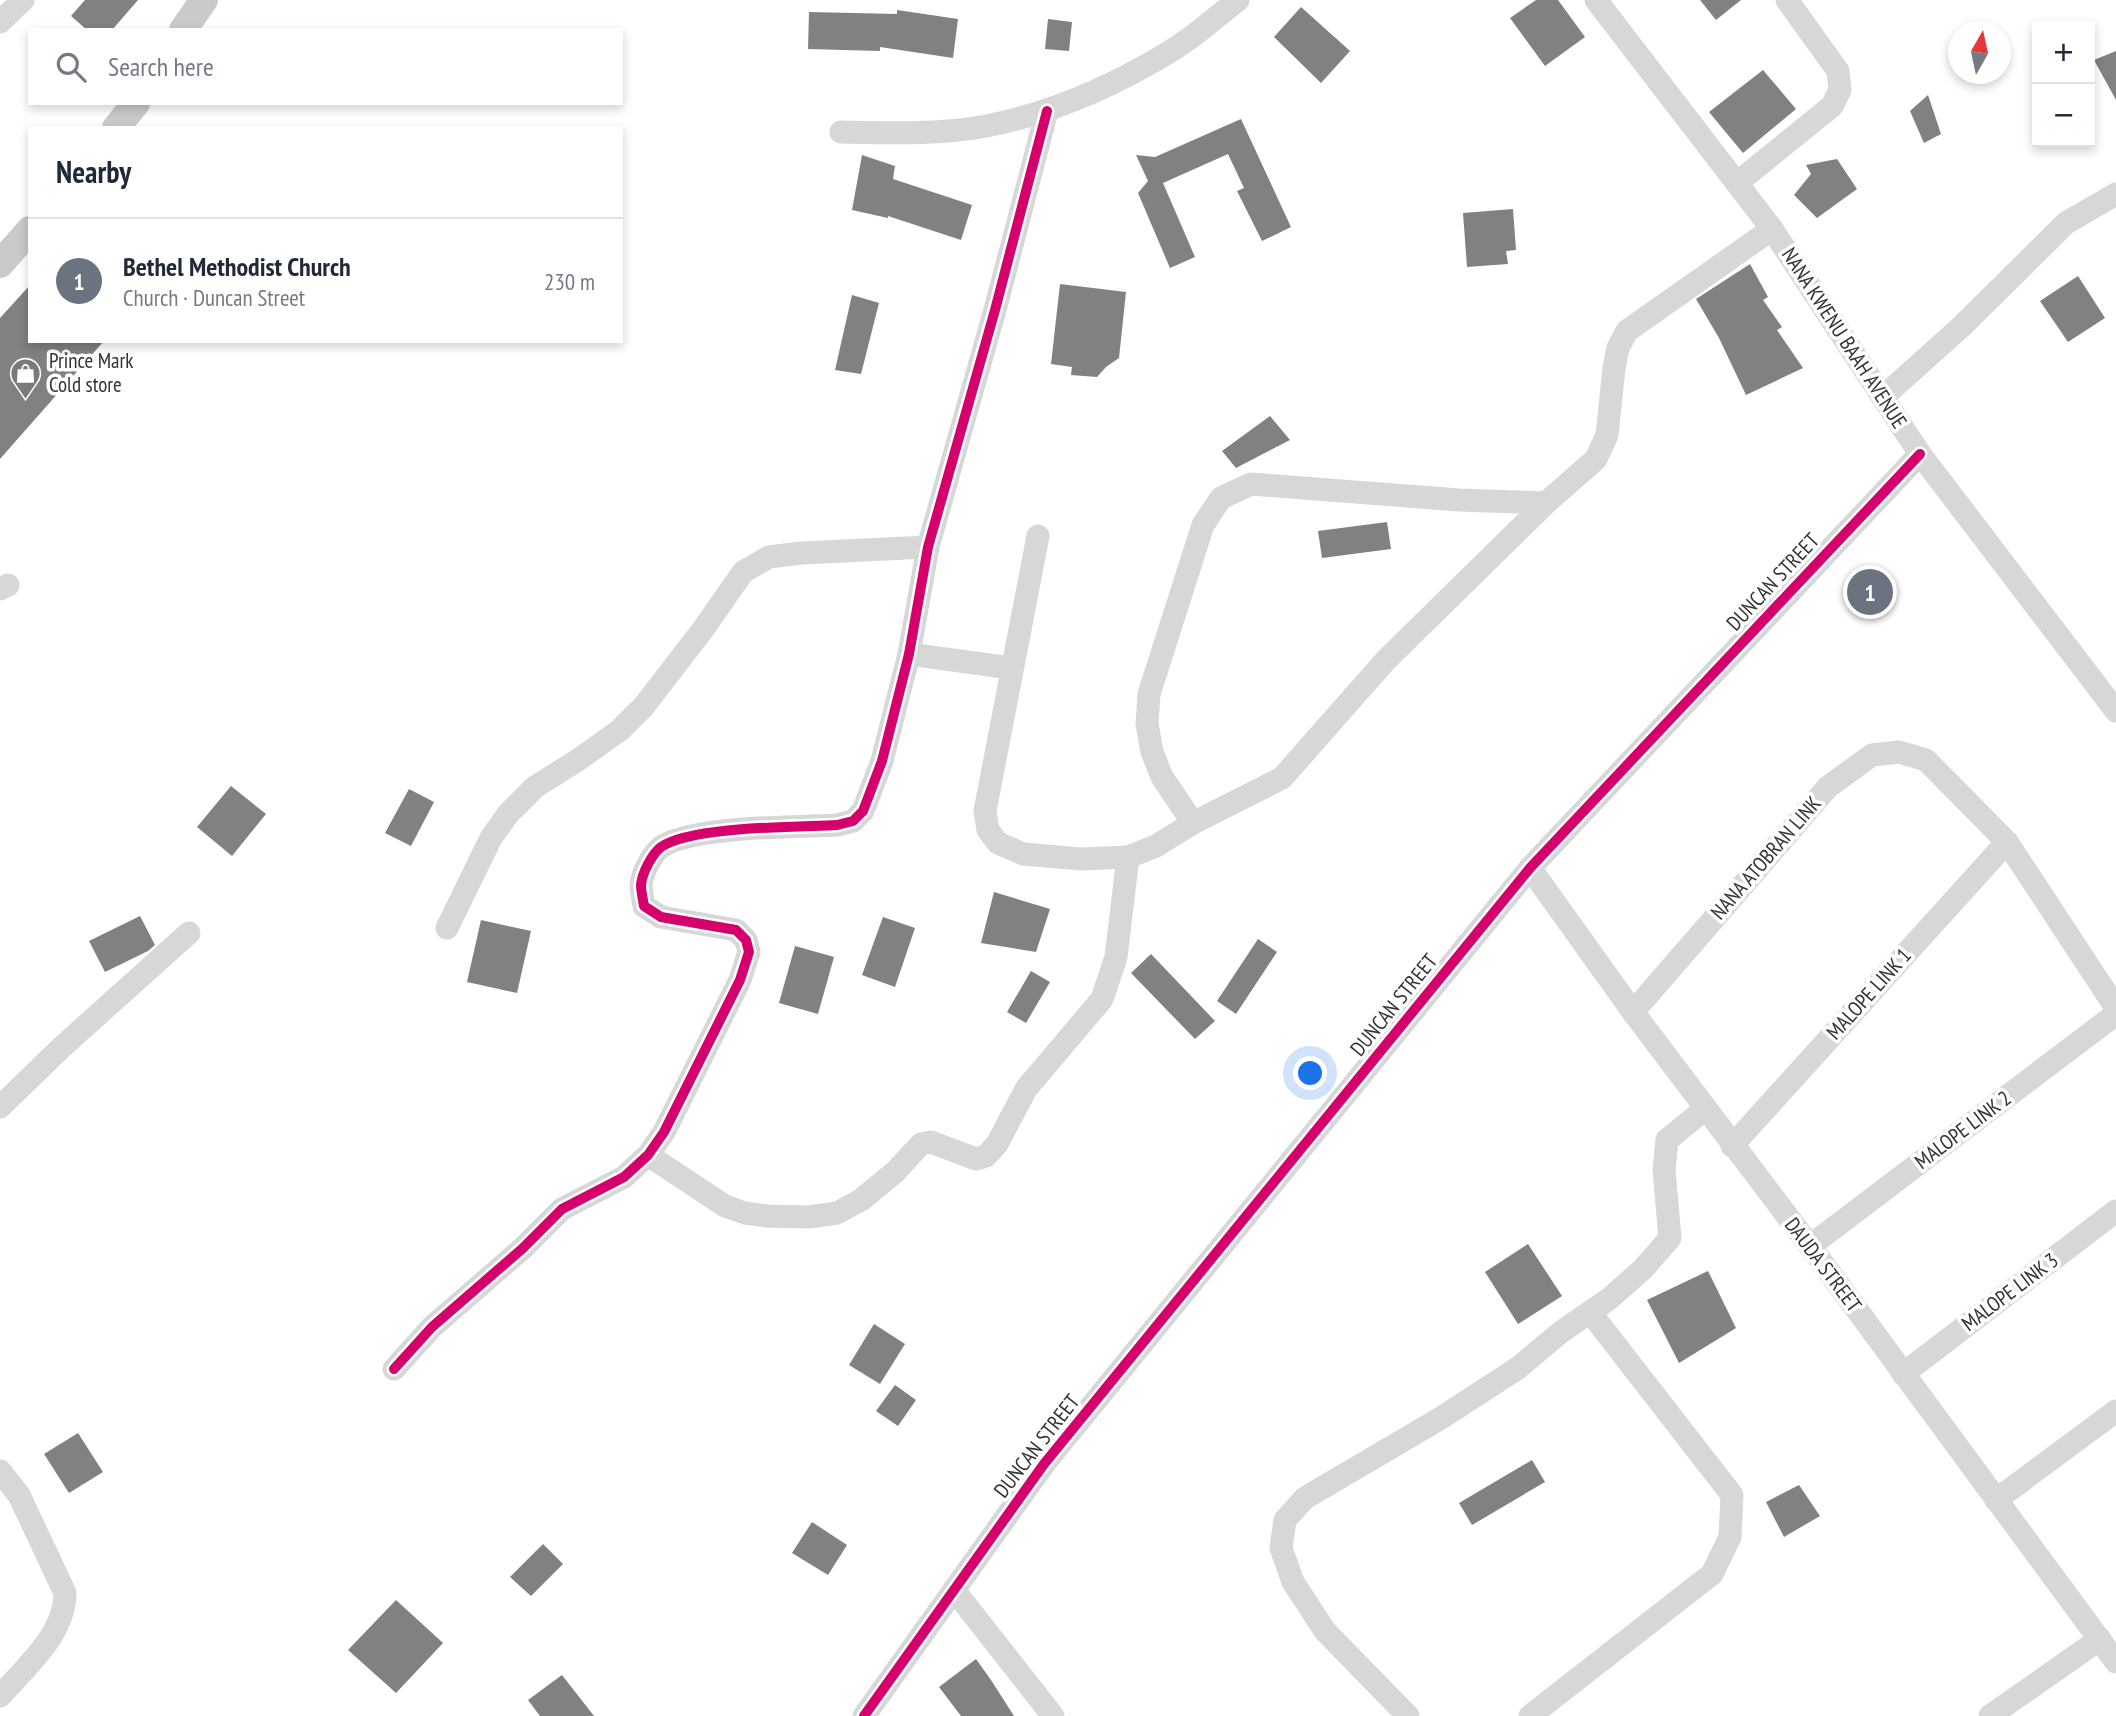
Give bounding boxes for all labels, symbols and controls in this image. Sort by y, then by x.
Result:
north arrow [1948,21,2011,84]
map controls [2032,21,2095,147]
button: + [2032,21,2095,84]
search box [28,28,623,105]
icon: search [52,48,90,86]
text: Search here [108,50,214,83]
button: − [2032,84,2095,147]
text: Nearby [56,152,131,191]
street label: NANA KWENU BAAH AVENUE [1776,242,1913,433]
text: Bethel Methodist Church [123,250,351,283]
text: 1 [74,267,85,296]
text: 230 m [544,267,595,296]
text: Church · Duncan Street [123,283,305,312]
place label: Prince Mark Cold store [49,347,133,398]
shop icon: Prince Mark Cold store [9,356,43,400]
street label: DUNCAN STREET [1721,527,1825,636]
pin: 1 [1847,566,1893,618]
street label: NANA ATOBRAN LINK [1705,790,1827,925]
street label: MALOPE LINK 1 [1820,942,1917,1045]
street label: DUNCAN STREET [1344,948,1443,1061]
your location [1293,1056,1327,1090]
street label: MALOPE LINK 2 [1909,1085,2016,1175]
street label: DAUDA STREET [1779,1212,1868,1318]
street label: MALOPE LINK 3 [1956,1247,2063,1337]
street label: DUNCAN STREET [988,1388,1086,1503]

